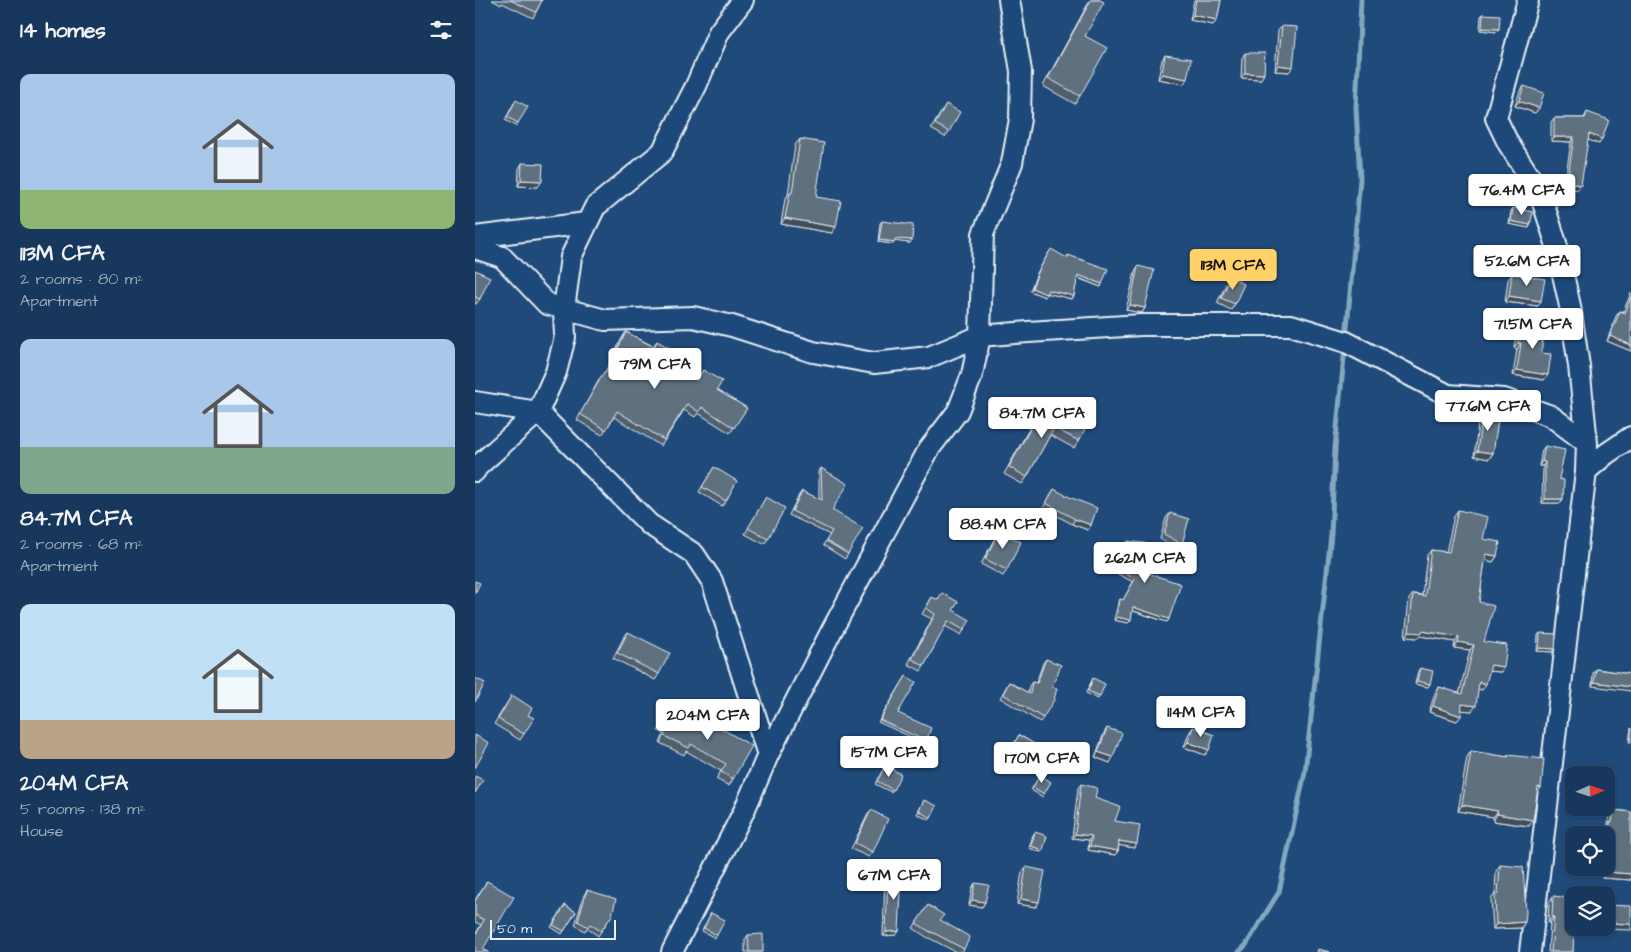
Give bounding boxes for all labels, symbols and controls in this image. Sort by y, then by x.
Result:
text: 14 homes [20,16,106,45]
icon: filters [427,16,455,44]
icon: home [193,106,283,196]
pin: 76.4M CFA [1465,174,1579,216]
text: 76.4M CFA [1479,179,1565,201]
text: 113M CFA [20,239,105,268]
pin: 52.6M CFA [1470,244,1584,287]
pin: 113M CFA [1181,248,1285,291]
text: 52.6M CFA [1484,250,1570,272]
text: 113M CFA [1201,254,1265,276]
text: 2 rooms · 80 m² [20,268,143,290]
text: Apartment [20,290,98,312]
pin: 71.5M CFA [1476,308,1590,350]
text: 71.5M CFA [1494,313,1572,335]
pin: 79M CFA [609,348,701,390]
text: 79M CFA [619,353,691,375]
icon: home [193,371,283,461]
pin: 77.6M CFA [1431,390,1545,432]
text: 77.6M CFA [1446,395,1530,417]
pin: 84.7M CFA [985,396,1099,439]
text: 84.7M CFA [999,402,1085,424]
text: 84.7M CFA [20,504,132,533]
pin: 88.4M CFA [946,508,1060,550]
text: 88.4M CFA [960,513,1046,535]
text: 2 rooms · 68 m² [20,533,143,555]
pin: 262M CFA [1093,542,1197,584]
text: 262M CFA [1105,547,1185,569]
text: Apartment [20,555,98,577]
icon: home [193,636,283,726]
pin: 114M CFA [1149,696,1253,738]
pin: 204M CFA [656,698,760,741]
text: 114M CFA [1167,701,1235,723]
text: 204M CFA [667,704,749,726]
pin: 157M CFA [837,736,941,778]
text: 157M CFA [851,741,927,763]
pin: 170M CFA [990,742,1094,784]
text: 170M CFA [1005,747,1079,769]
north arrow [1565,766,1615,816]
map controls [1565,766,1615,936]
text: 204M CFA [20,769,128,798]
text: 5 rooms · 138 m² [20,798,146,820]
text: House [20,820,64,842]
button: locate [1565,826,1615,876]
pin: 67M CFA [848,858,940,901]
text: 67M CFA [858,864,930,886]
button: layers [1565,886,1615,936]
scale bar [490,917,616,940]
text: 50 m [497,919,532,939]

